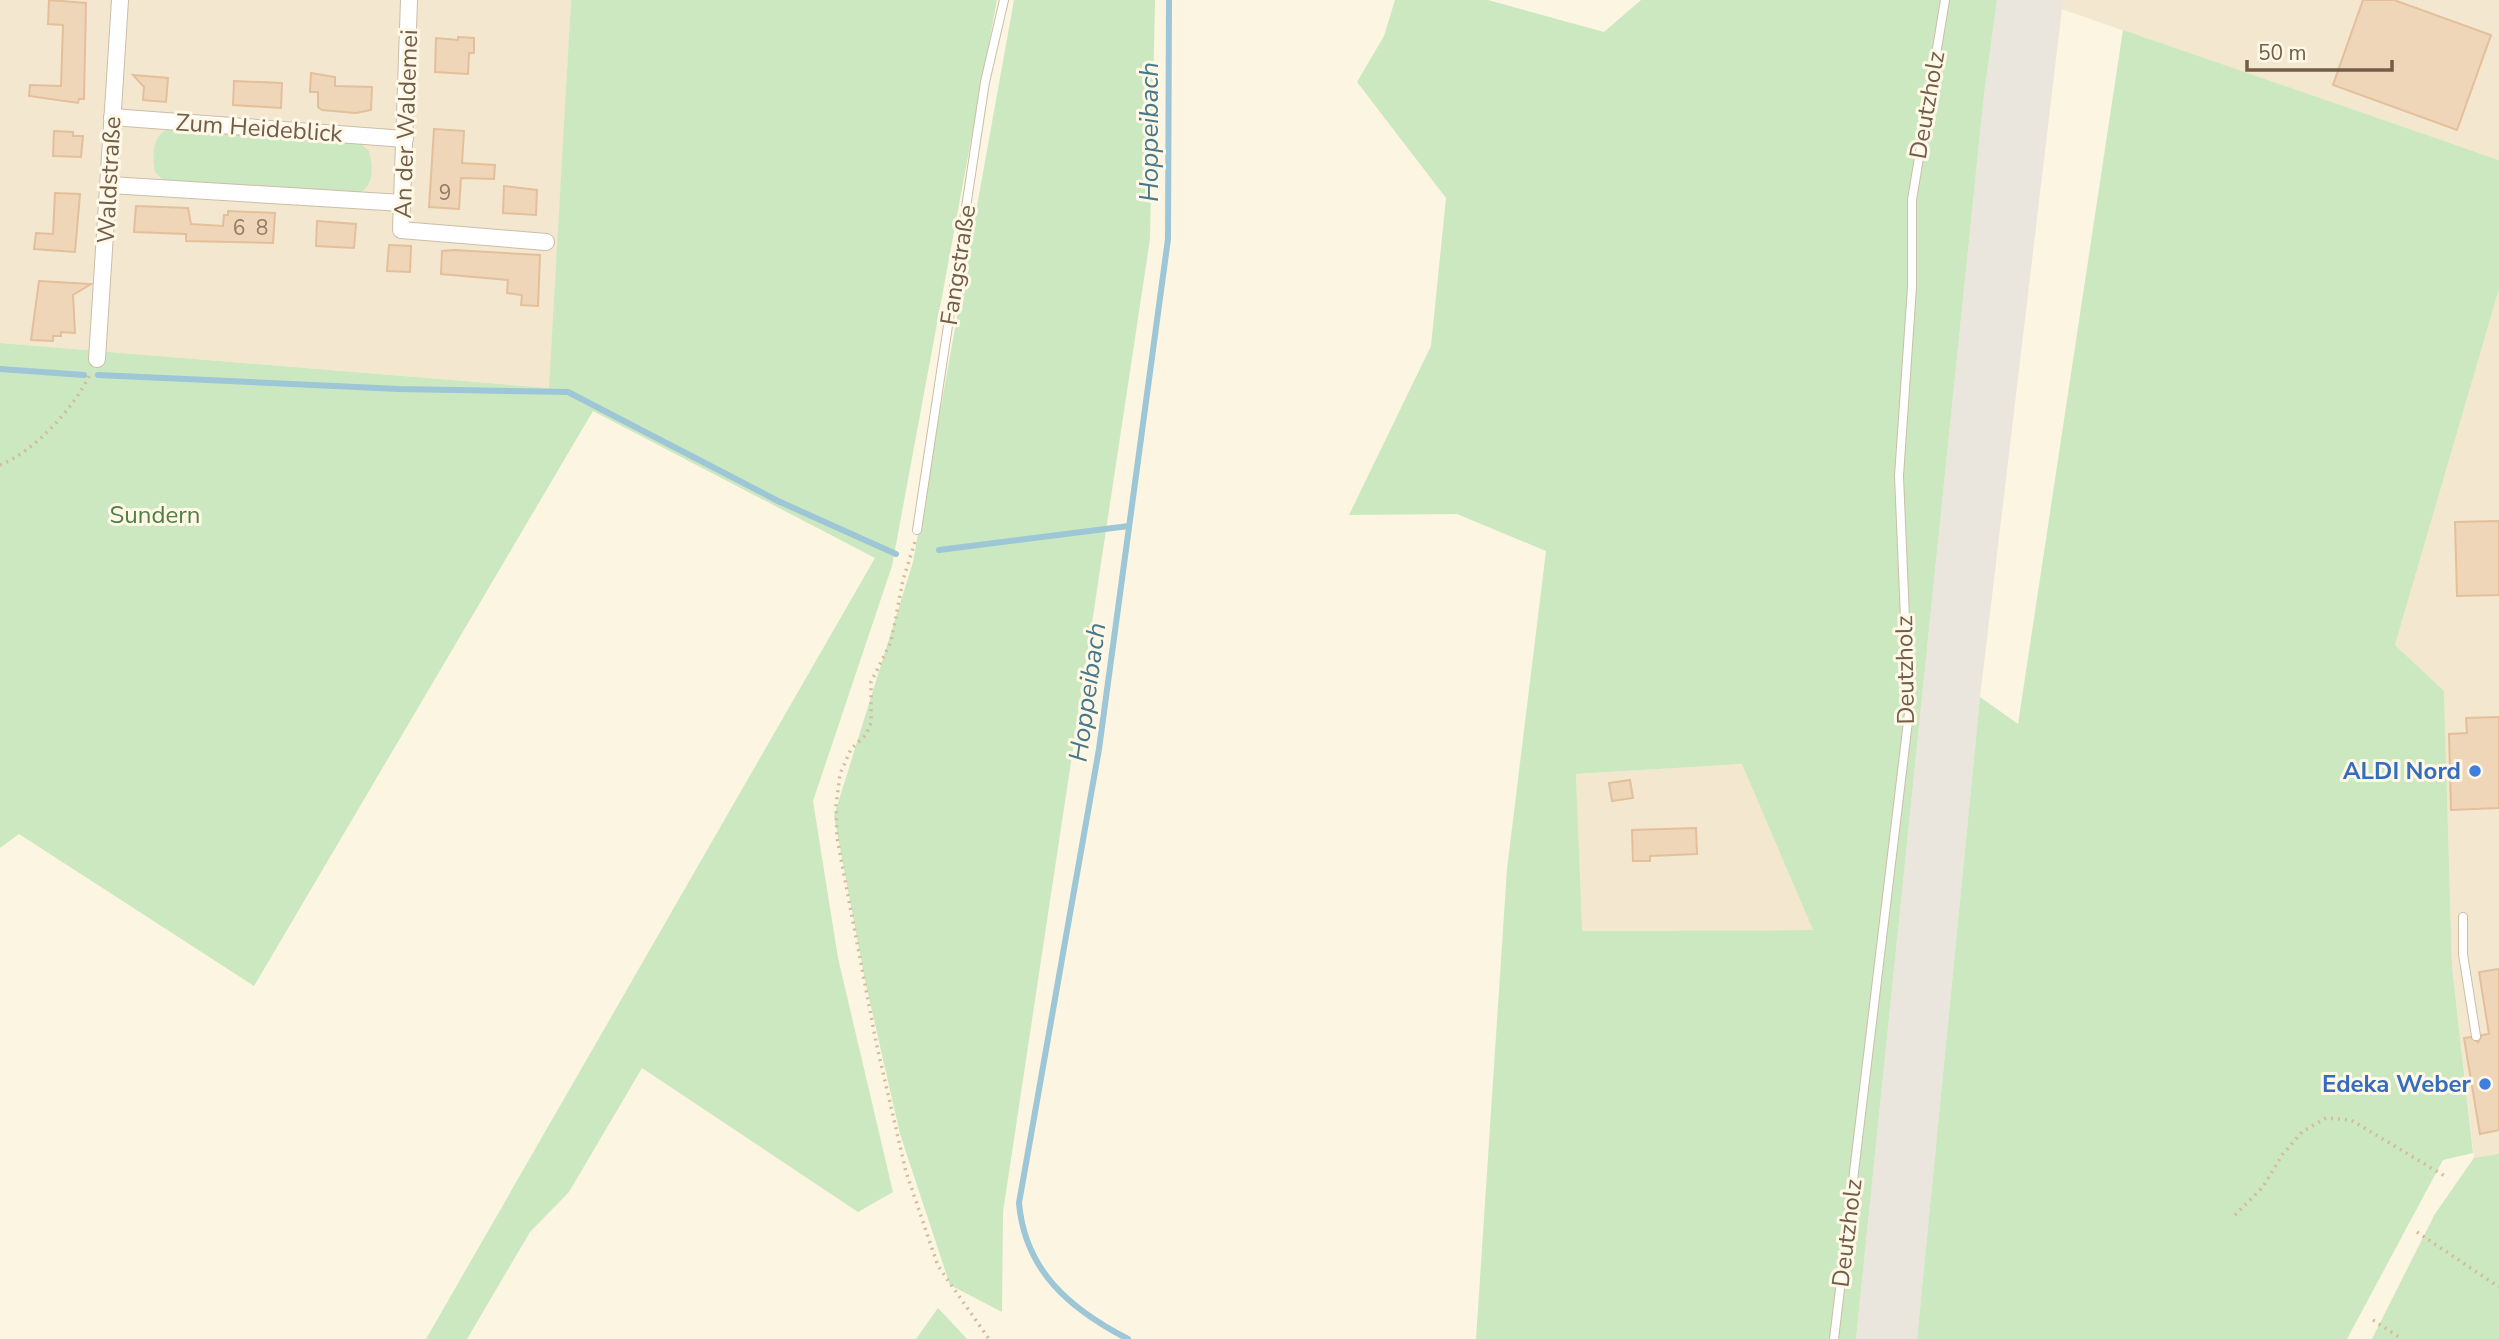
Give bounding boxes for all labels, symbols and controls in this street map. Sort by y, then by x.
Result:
scale bar [2247,28,2392,72]
street label: An der Waldemei [387,29,425,219]
text: 50 m [2258,39,2307,67]
street label: Deutzholz [1902,49,1952,161]
water label: Hoppeibach [1132,62,1167,202]
street label: Zum Heideblick [174,106,345,150]
street label: Waldstraße [90,116,128,244]
house number: 9 [439,179,451,207]
street label: Fangstraße [933,202,983,328]
house number: 6 [233,214,245,242]
house number: 8 [256,214,268,242]
park label: Sundern [110,499,200,531]
street label: Deutzholz [1888,615,1922,725]
water label: Hoppeibach [1060,620,1115,764]
place label: ALDI Nord [2343,755,2461,787]
marker: ALDI Nord [2467,763,2483,779]
place label: Edeka Weber [2322,1068,2472,1100]
marker: Edeka Weber [2477,1076,2493,1092]
street label: Deutzholz [1824,1177,1870,1289]

